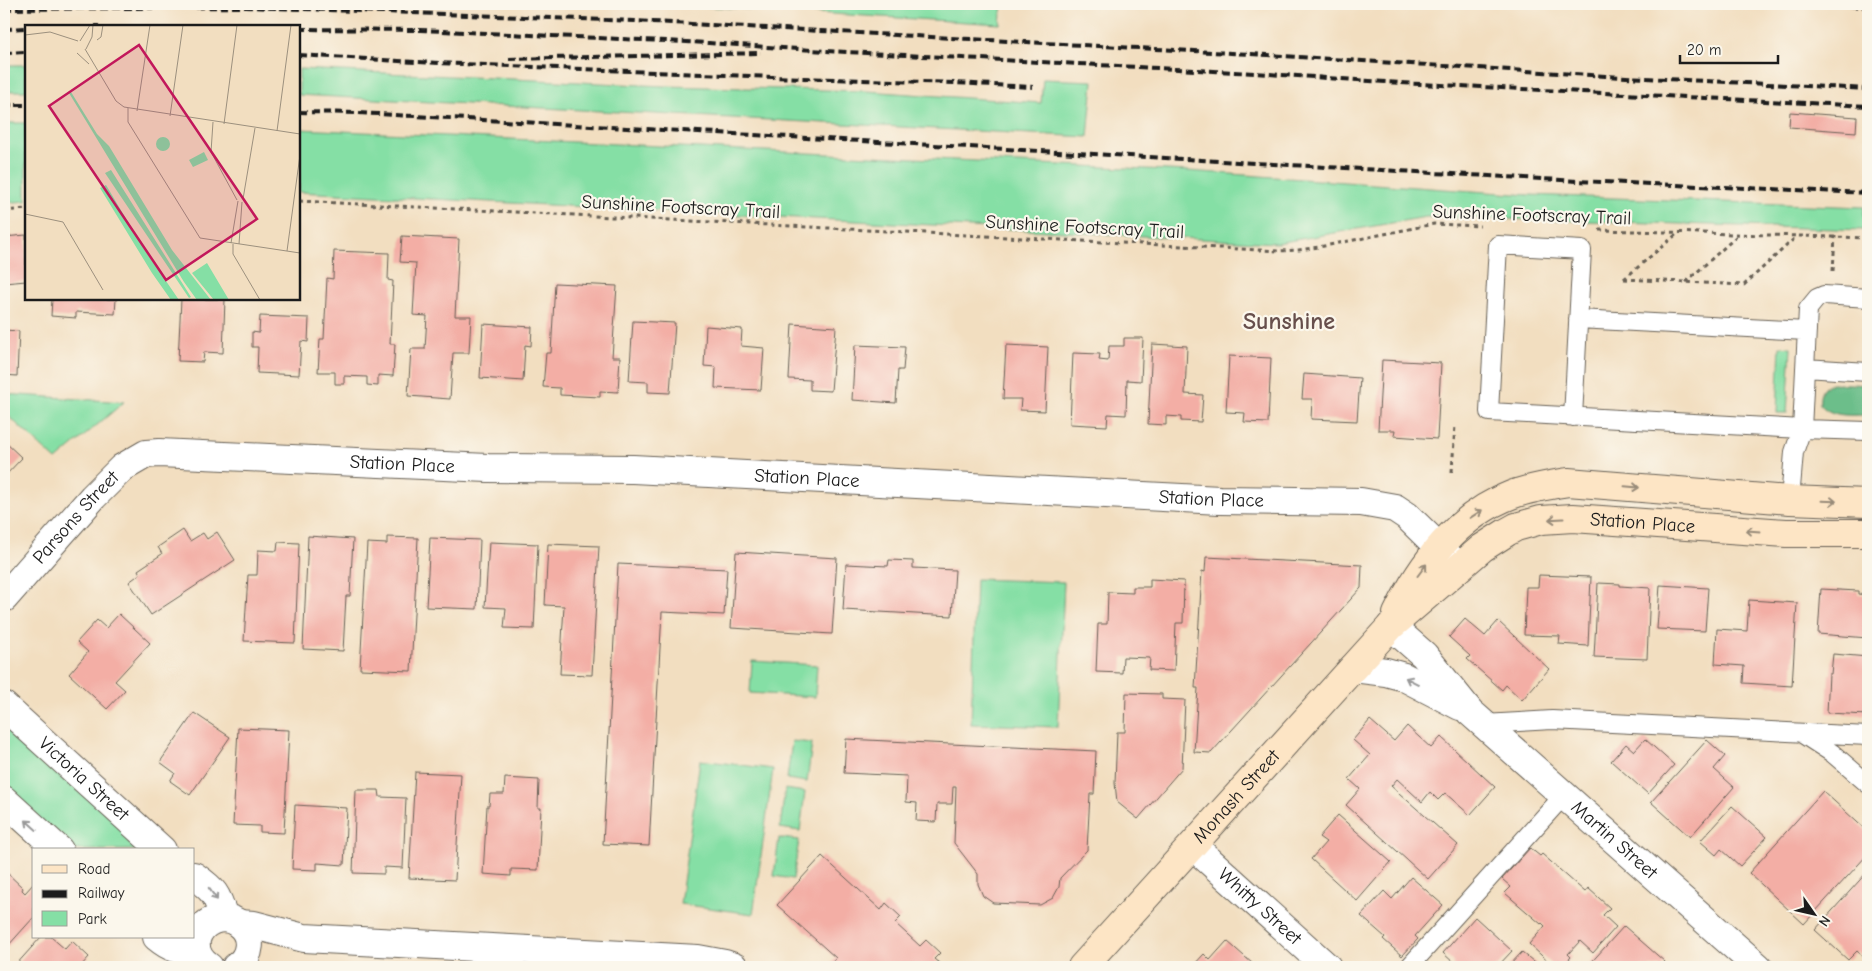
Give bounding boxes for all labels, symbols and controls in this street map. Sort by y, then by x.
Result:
inset map [25,25,300,300]
scale bar [1680,32,1777,64]
text: 20 m [1687,41,1721,59]
street label: Sunshine Footscray Trail [581,191,781,223]
street label: Sunshine Footscray Trail [1432,201,1632,229]
street label: Sunshine Footscray Trail [985,211,1185,243]
district label: Sunshine [1243,307,1335,335]
street label: Station Place [349,451,455,477]
street label: Station Place [754,464,860,492]
street label: Parsons Street [28,466,124,568]
one-way arrow [1624,483,1640,492]
street label: Station Place [1158,486,1264,512]
one-way arrow [1821,497,1837,506]
street label: Station Place [1590,508,1696,538]
one-way arrow [1469,509,1483,519]
one-way arrow [1548,514,1564,524]
one-way arrow [1745,526,1761,535]
one-way arrow [1417,563,1427,577]
one-way arrow [1404,676,1419,686]
street label: Victoria Street [34,732,134,826]
street label: Monash Street [1189,745,1285,848]
street label: Martin Street [1567,796,1662,884]
one-way arrow [25,819,38,831]
legend [32,848,195,938]
text: Road [78,860,110,878]
street label: Whitty Street [1214,863,1306,950]
text: Railway [78,884,125,902]
one-way arrow [208,887,218,901]
north arrow [1790,888,1840,938]
text: Park [78,910,107,928]
text: N [1815,912,1834,930]

